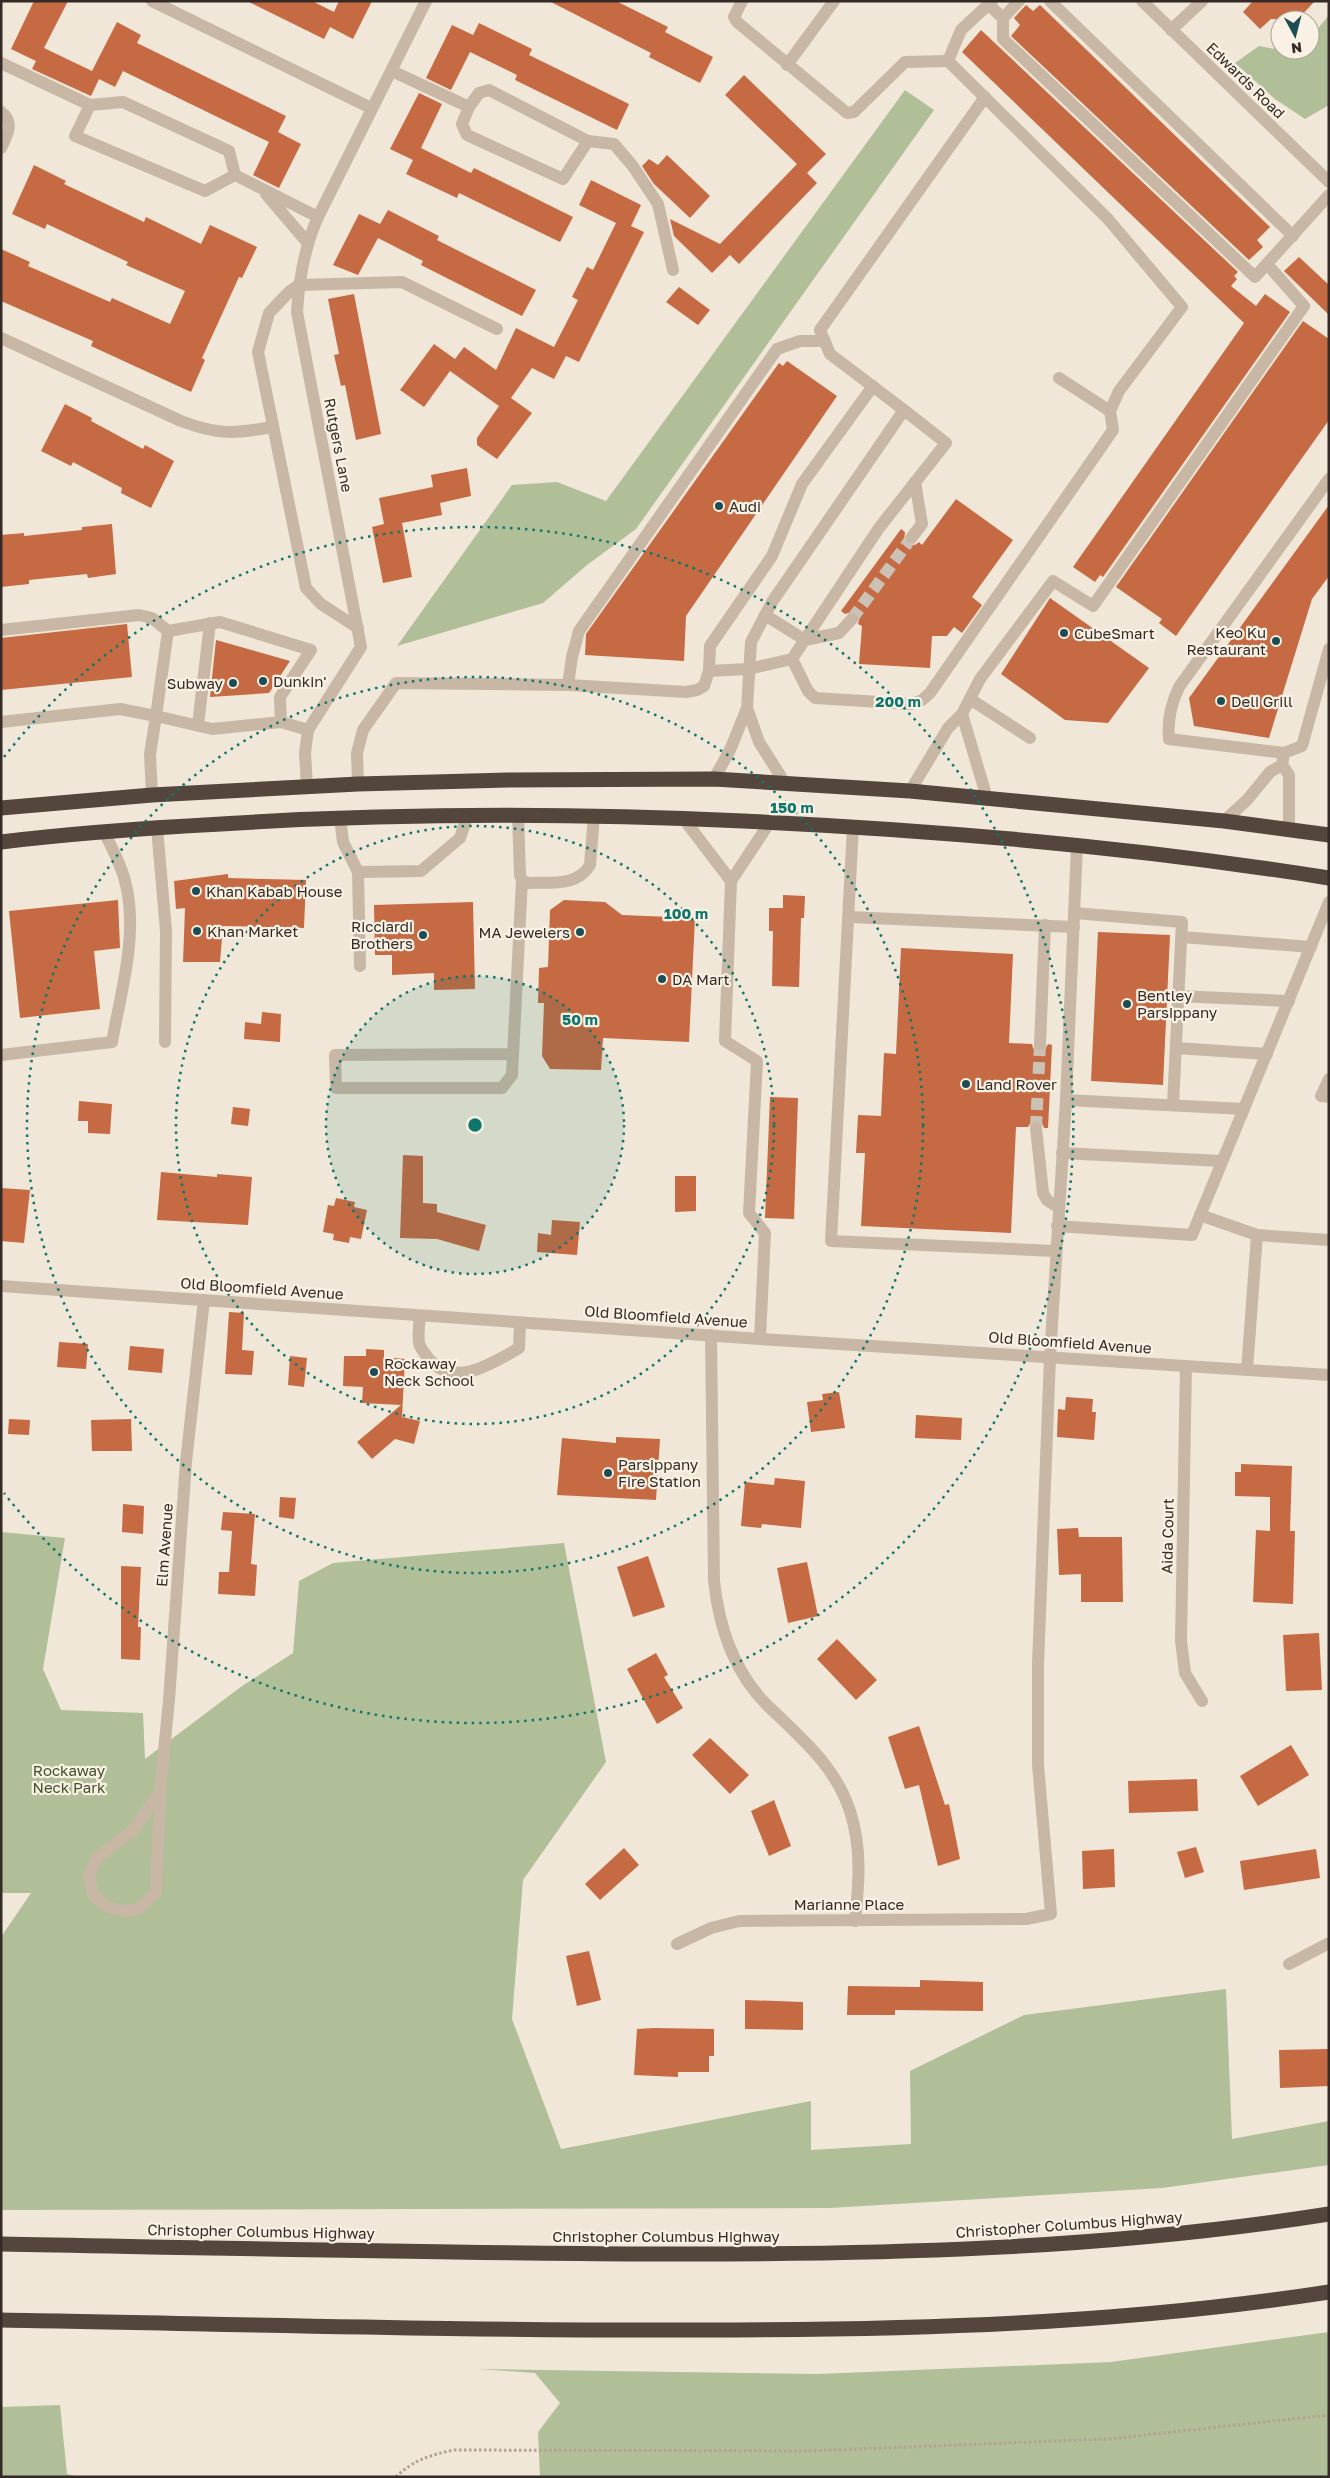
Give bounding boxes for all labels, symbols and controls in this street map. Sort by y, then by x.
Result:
north arrow [1270,10,1320,60]
street label: Edwards Road [1203,38,1289,122]
text: N [1290,39,1303,57]
street label: Rutgers Lane [321,396,357,494]
place label: Audi [729,497,761,515]
marker: Audi [713,500,725,512]
place label: Keo Ku Restaurant [1186,623,1266,658]
place label: CubeSmart [1074,624,1155,642]
marker: CubeSmart [1058,627,1070,639]
marker: Keo Ku Restaurant [1270,635,1282,647]
place label: Dunkin' [273,672,327,690]
place label: Subway [167,674,224,692]
marker: Dunkin' [257,675,269,687]
marker: Subway [227,677,239,689]
text: 200 m [875,692,921,710]
place label: Deli Grill [1231,692,1293,710]
marker: Deli Grill [1215,695,1227,707]
text: 150 m [770,798,814,816]
place label: Khan Kabab House [206,882,343,900]
marker: Khan Kabab House [190,885,202,897]
text: 100 m [664,904,708,922]
place label: Ricciardi Brothers [351,917,413,952]
place label: Khan Market [207,922,298,940]
place label: MA Jewelers [479,923,570,941]
marker: Khan Market [191,925,203,937]
marker: MA Jewelers [574,926,586,938]
marker: Ricciardi Brothers [417,929,429,941]
place label: DA Mart [672,970,730,988]
marker: DA Mart [656,973,668,985]
place label: Bentley Parsippany [1137,986,1218,1021]
marker: Bentley Parsippany [1121,998,1133,1010]
text: 50 m [562,1010,598,1028]
place label: Land Rover [976,1075,1057,1093]
marker: Land Rover [960,1078,972,1090]
centre of rings [466,1116,484,1134]
street label: Old Bloomfield Avenue [180,1273,344,1303]
street label: Old Bloomfield Avenue [584,1301,748,1331]
street label: Old Bloomfield Avenue [988,1327,1152,1357]
place label: Rockaway Neck School [384,1354,475,1389]
marker: Rockaway Neck School [368,1366,380,1378]
place label: Parsippany Fire Station [618,1455,701,1490]
marker: Parsippany Fire Station [602,1467,614,1479]
street label: Aida Court [1157,1498,1177,1574]
street label: Elm Avenue [152,1502,176,1587]
park label: Rockaway Neck Park [33,1761,106,1796]
street label: Marianne Place [794,1895,905,1913]
street label: Christopher Columbus Highway [955,2207,1184,2241]
street label: Christopher Columbus Highway [147,2220,375,2242]
street label: Christopher Columbus Highway [552,2227,780,2245]

